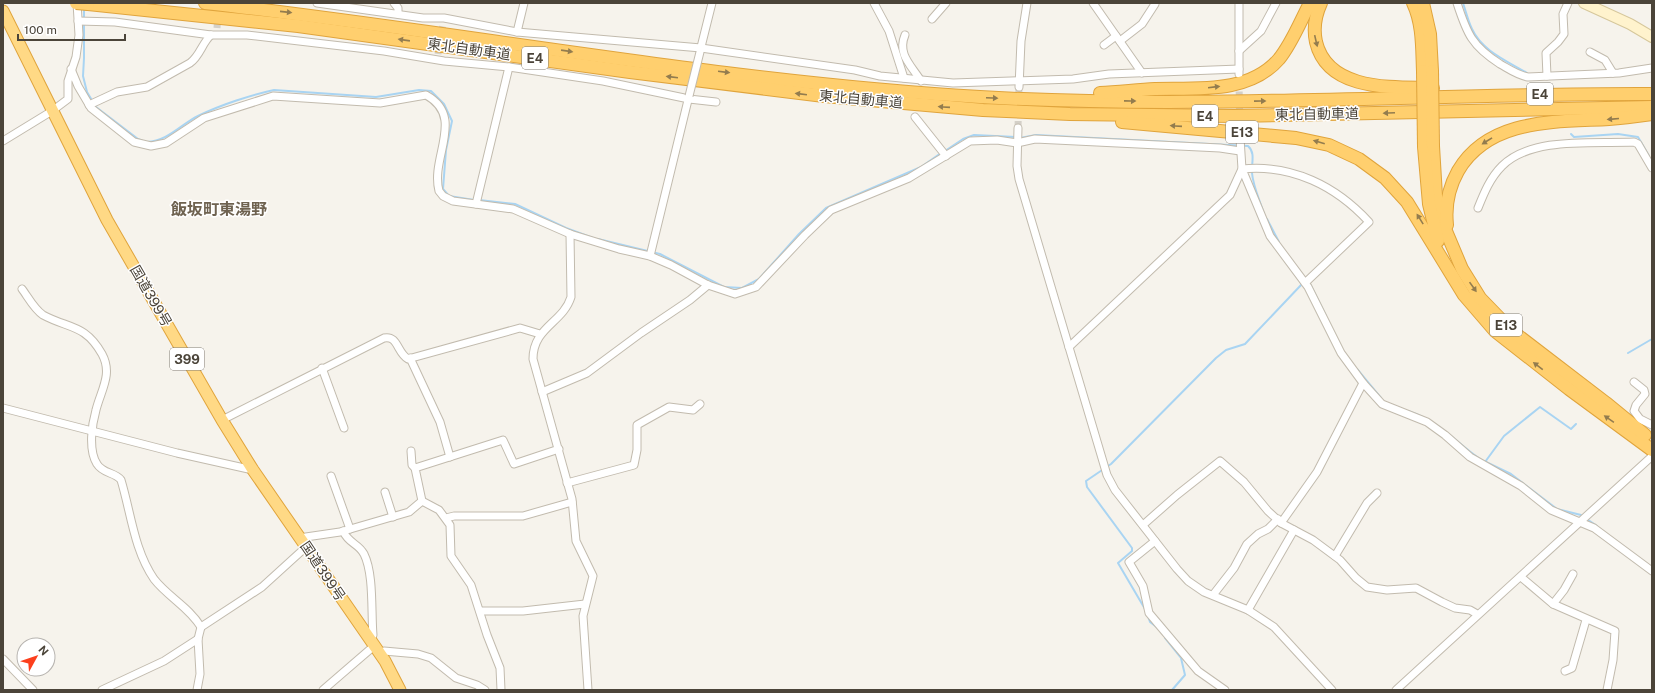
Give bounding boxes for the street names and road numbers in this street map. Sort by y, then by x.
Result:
street label: 東北自動車道 [426,35,512,63]
road number: E4 [522,47,548,69]
road number: E4 [1527,83,1553,105]
street label: 東北自動車道 [818,87,904,111]
road number: E4 [1192,105,1218,127]
street label: 東北自動車道 [1275,105,1359,123]
road number: E13 [1226,121,1258,143]
street label: 国道399号 [127,263,175,329]
road number: E13 [1490,314,1522,336]
road number: 399 [170,348,204,370]
street label: 国道399号 [297,538,349,604]

